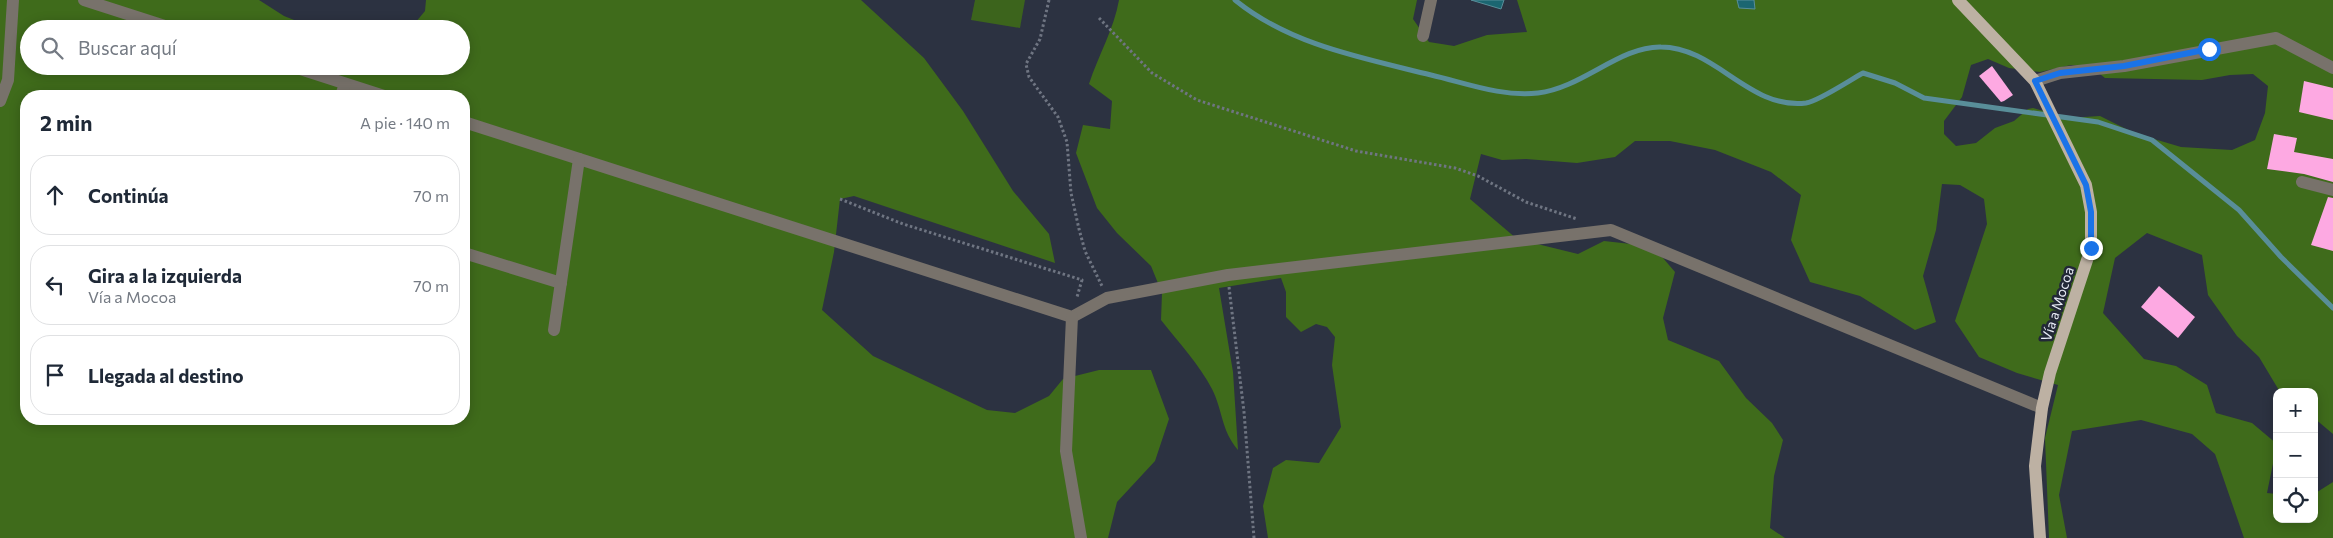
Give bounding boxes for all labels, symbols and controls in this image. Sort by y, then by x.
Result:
search box [20,20,470,75]
icon: search [38,34,66,62]
text: Buscar aquí [78,36,177,59]
route start [2198,38,2221,61]
text: 2 min [40,110,92,135]
text: A pie · 140 m [360,113,450,132]
icon: ahead [41,181,69,209]
text: Continúa [88,184,169,207]
text: 70 m [413,186,449,205]
route end [2080,237,2103,260]
text: Gira a la izquierda [88,264,242,287]
street label: Vía a Mocoa [2037,265,2077,343]
icon: left [41,271,69,299]
text: 70 m [413,276,449,295]
text: Vía a Mocoa [88,287,176,306]
icon: arrive [41,361,69,389]
text: Llegada al destino [88,364,244,387]
map controls [2273,388,2318,523]
button: + [2273,388,2318,433]
button: − [2273,433,2318,478]
button: locate [2273,478,2318,523]

